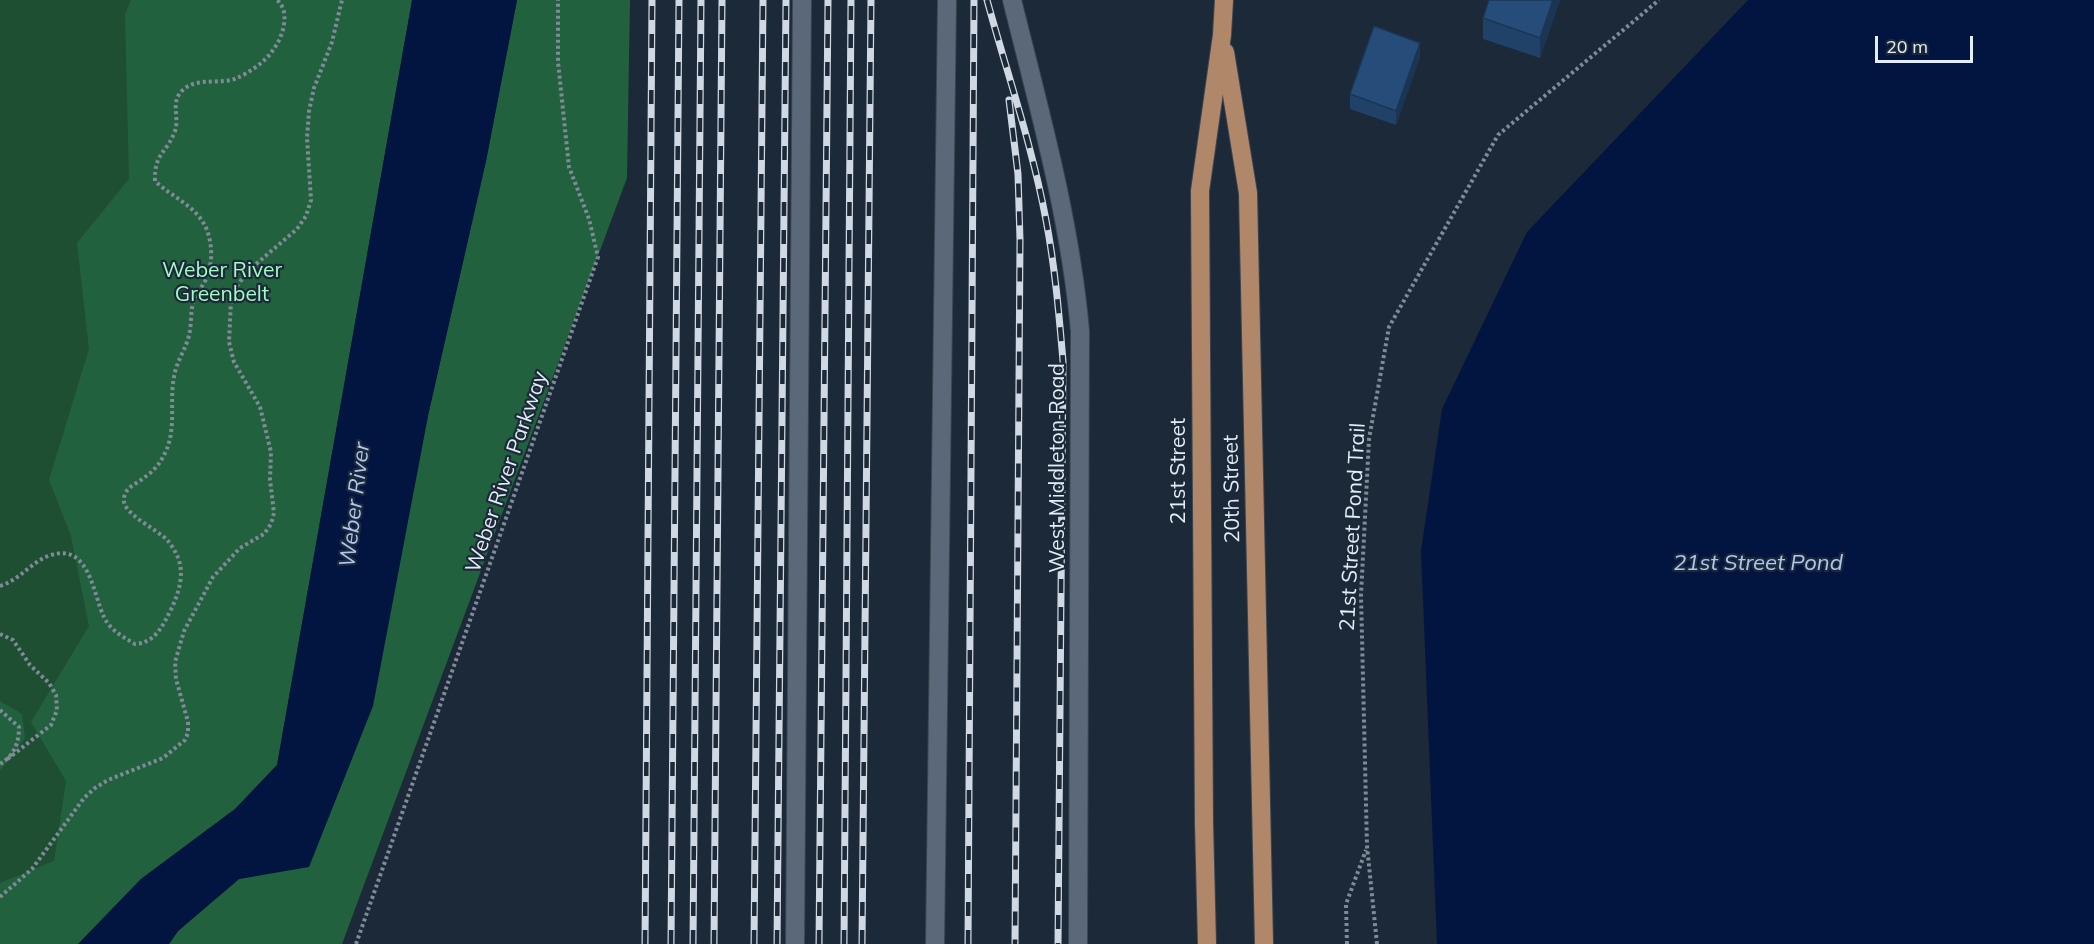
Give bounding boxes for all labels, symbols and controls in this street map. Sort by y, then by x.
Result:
scale bar [1878,24,1976,62]
text: 20 m [1886,35,1928,58]
park label: Weber River Greenbelt [162,258,282,308]
street label: West Middleton Road [1045,363,1071,573]
street label: Weber River Parkway [461,368,553,576]
street label: 21st Street [1166,418,1192,524]
street label: 21st Street Pond Trail [1335,422,1371,632]
street label: 20th Street [1218,435,1246,543]
water label: Weber River [334,441,376,569]
water label: 21st Street Pond [1673,550,1843,576]

